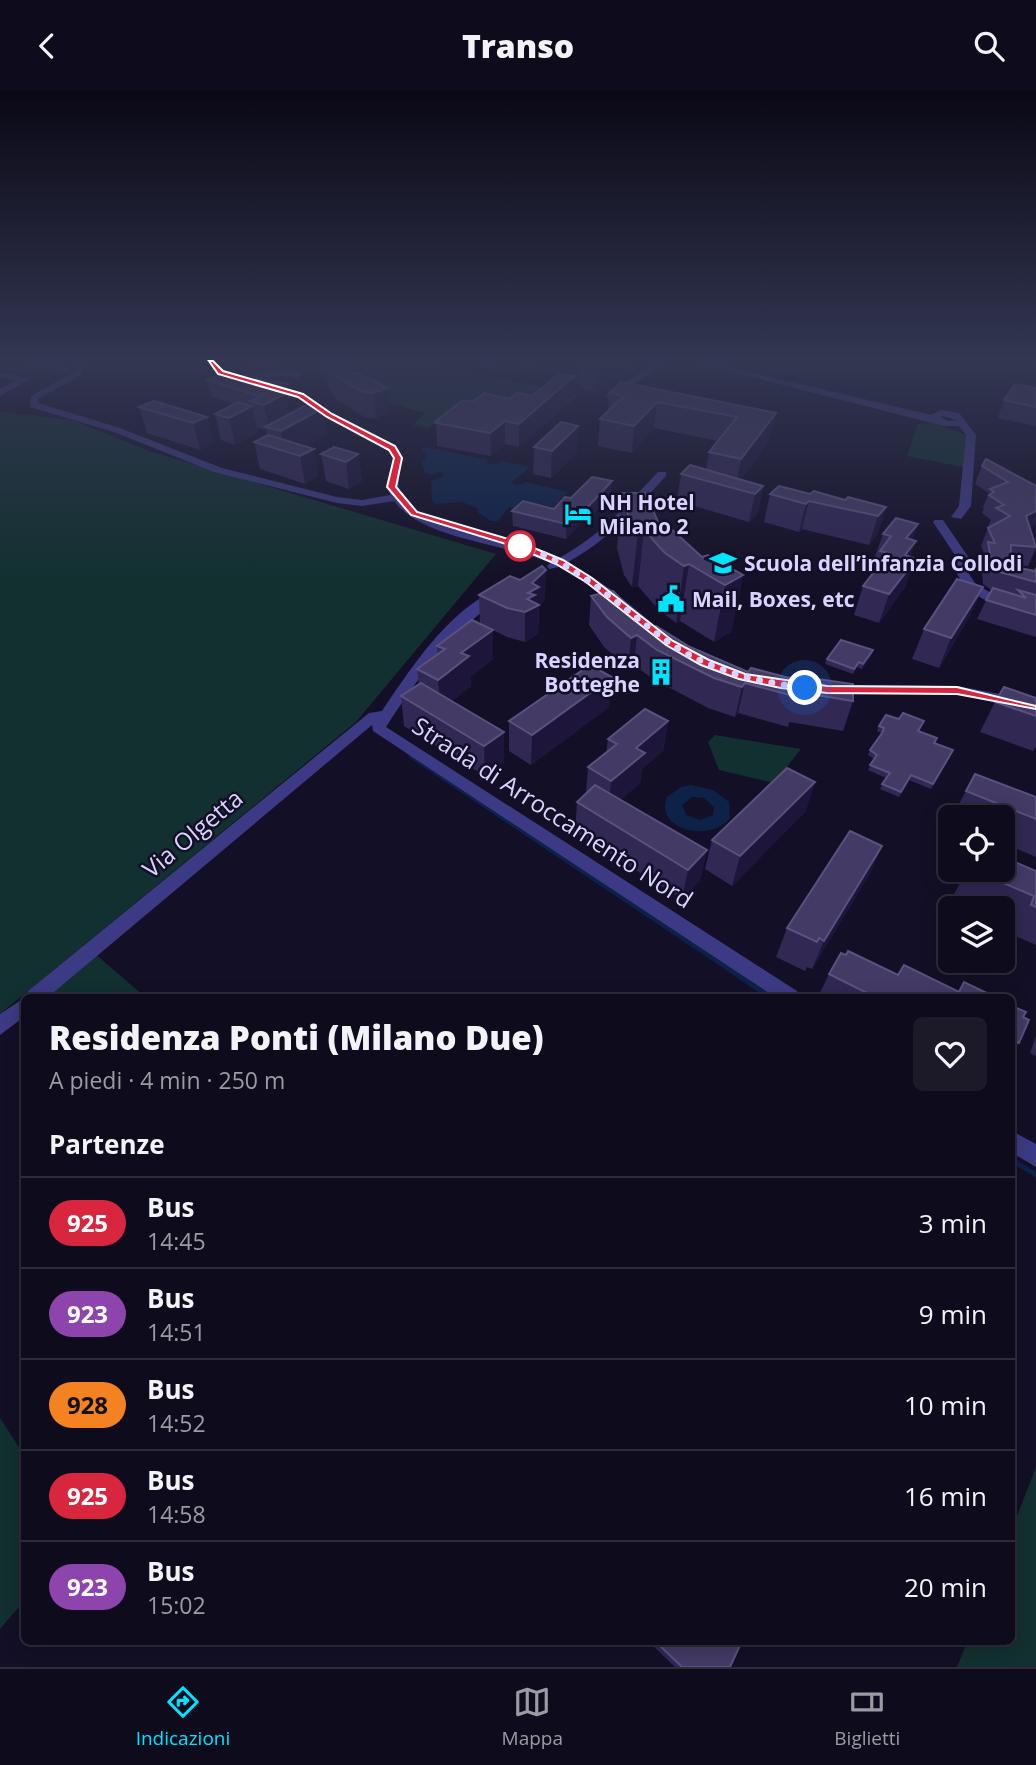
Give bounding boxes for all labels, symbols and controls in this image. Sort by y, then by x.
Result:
text: Transo [462,24,574,67]
icon: back [28,27,66,65]
icon: search [970,27,1008,65]
place label: NH Hotel Milano 2 [599,488,695,540]
hotel icon: NH Hotel Milano 2 [563,499,593,529]
unlabelled marker [505,531,535,561]
school or university icon: Scuola dell’infanzia Collodi [708,548,738,578]
place label: Scuola dell’infanzia Collodi [744,549,1022,577]
public building icon: Mail, Boxes, etc [656,584,686,614]
place label: Mail, Boxes, etc [692,585,855,613]
place label: Residenza Botteghe [534,646,640,698]
building icon: Residenza Botteghe [646,657,676,687]
your location [787,670,822,705]
street label: Strada di Arroccamento Nord [406,709,700,915]
street label: Via Olgetta [135,781,249,885]
map controls [938,805,1015,973]
button: locate [938,805,1015,882]
button: layers [938,896,1015,973]
text: Residenza Ponti (Milano Due) [49,1015,544,1060]
button: heart [913,1017,987,1091]
text: A piedi · 4 min · 250 m [49,1064,285,1096]
text: Partenze [49,1126,165,1162]
text: Bus [147,1189,194,1225]
text: 3 min [919,1205,987,1241]
text: 925 [67,1206,108,1239]
text: 14:45 [147,1225,206,1257]
text: Bus [147,1280,194,1316]
text: 9 min [919,1296,987,1332]
text: 923 [67,1297,108,1330]
text: 14:51 [147,1316,206,1348]
text: Bus [147,1371,194,1407]
text: 10 min [904,1387,987,1423]
text: 928 [67,1388,108,1421]
text: 14:52 [147,1407,206,1439]
text: Bus [147,1462,194,1498]
text: 16 min [904,1478,987,1514]
text: 925 [67,1479,108,1512]
text: 14:58 [147,1498,206,1530]
text: Bus [147,1553,194,1589]
text: 20 min [904,1569,987,1605]
text: 923 [67,1570,108,1603]
text: 15:02 [147,1589,206,1621]
tab: Indicazioni [136,1683,230,1751]
tab: Mappa [502,1683,563,1751]
tab: Biglietti [834,1683,900,1751]

